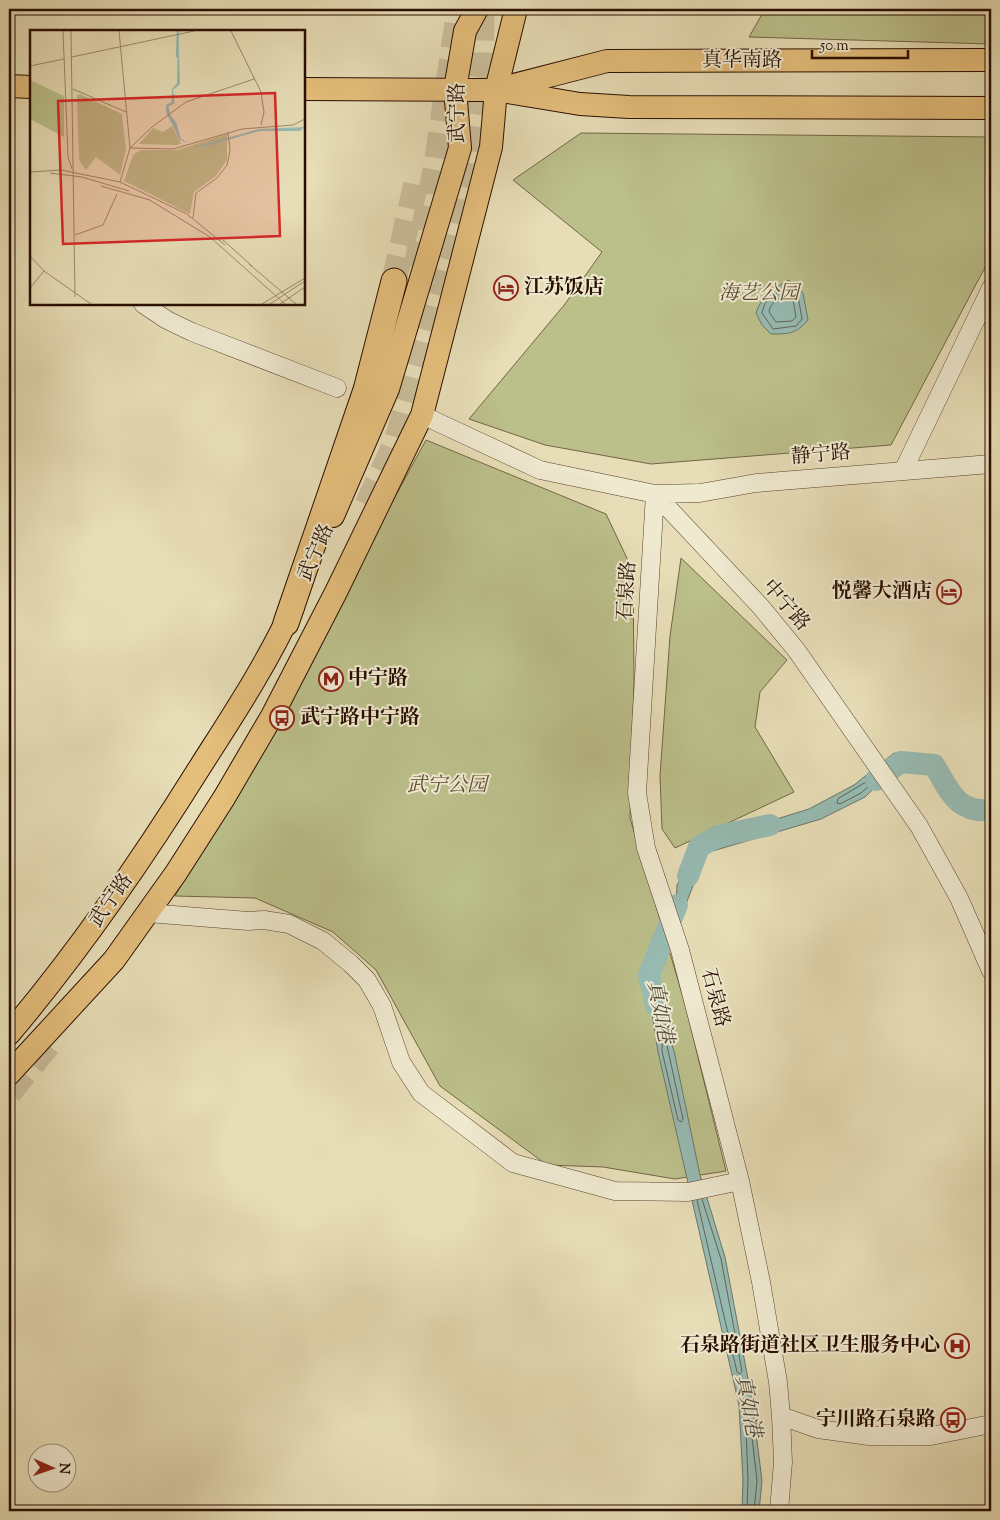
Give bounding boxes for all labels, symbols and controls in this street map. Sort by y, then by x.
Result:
scale bar [812,28,909,60]
inset map [30,30,305,305]
text: 50 m [819,36,849,57]
street label: 真华南路 [702,47,782,76]
street label: 武宁路 [444,83,473,143]
place label: 江苏饭店 [524,274,604,303]
hotel icon: 江苏饭店 [493,275,519,301]
park label: 海艺公园 [719,280,802,309]
street label: 静宁路 [790,439,852,473]
street label: 武宁路 [292,520,342,586]
street label: 石泉路 [611,560,645,622]
street label: 中宁路 [754,574,816,638]
place label: 悦馨大酒店 [832,578,932,607]
hotel icon: 悦馨大酒店 [936,579,962,605]
place label: 中宁路 [348,665,408,694]
metro station icon: 中宁路 [318,666,344,692]
place label: 武宁路中宁路 [300,704,420,733]
bus stop icon: 武宁路中宁路 [269,705,295,731]
park label: 武宁公园 [407,772,490,801]
street label: 武宁路 [83,868,141,934]
street label: 石泉路 [692,965,736,1031]
water label: 真如港 [638,978,680,1049]
place label: 石泉路街道社区卫生服务中心 [680,1332,940,1361]
hospital icon: 石泉路街道社区卫生服务中心 [944,1333,970,1359]
water label: 真如港 [726,1372,768,1443]
place label: 宁川路石泉路 [816,1406,936,1435]
bus stop icon: 宁川路石泉路 [940,1407,966,1433]
north arrow [28,1442,78,1492]
text: N [53,1462,73,1474]

